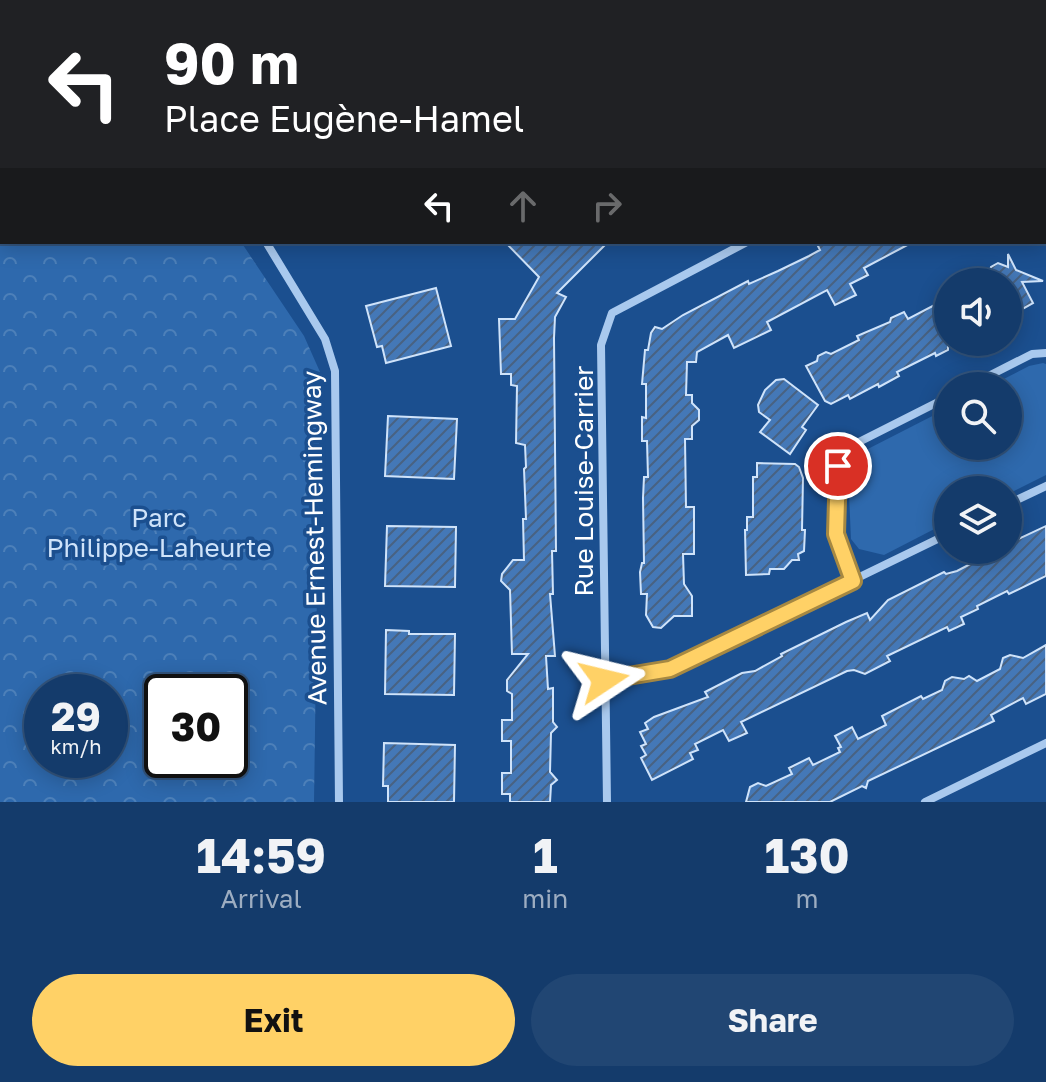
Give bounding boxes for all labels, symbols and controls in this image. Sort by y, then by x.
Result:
text: 90 m [164,29,299,96]
icon: left [32,32,136,136]
text: Place Eugène-Hamel [164,97,524,140]
icon: left [417,184,461,228]
icon: ahead [501,184,545,228]
icon: right [585,184,629,228]
map controls [934,268,1022,564]
button: sound [934,268,1022,356]
street label: Rue Louise-Carrier [568,366,599,596]
street label: Avenue Ernest-Hemingway [296,370,332,706]
button: search [934,372,1022,460]
pin [804,432,872,500]
icon: arrive [816,444,860,488]
button: layers [934,476,1022,564]
park label: Parc Philippe-Laheurte [47,502,271,563]
position arrow [562,638,646,722]
speed limit sign: 30 [144,674,248,778]
text: 29 [51,692,101,740]
text: km/h [51,734,101,758]
text: 14:59 [196,826,326,884]
text: 1 [533,826,558,884]
text: 130 [765,826,850,884]
text: Arrival [220,883,302,914]
text: min [522,883,568,914]
text: m [796,883,819,914]
button: Exit [32,974,515,1066]
button: Share [531,974,1014,1066]

